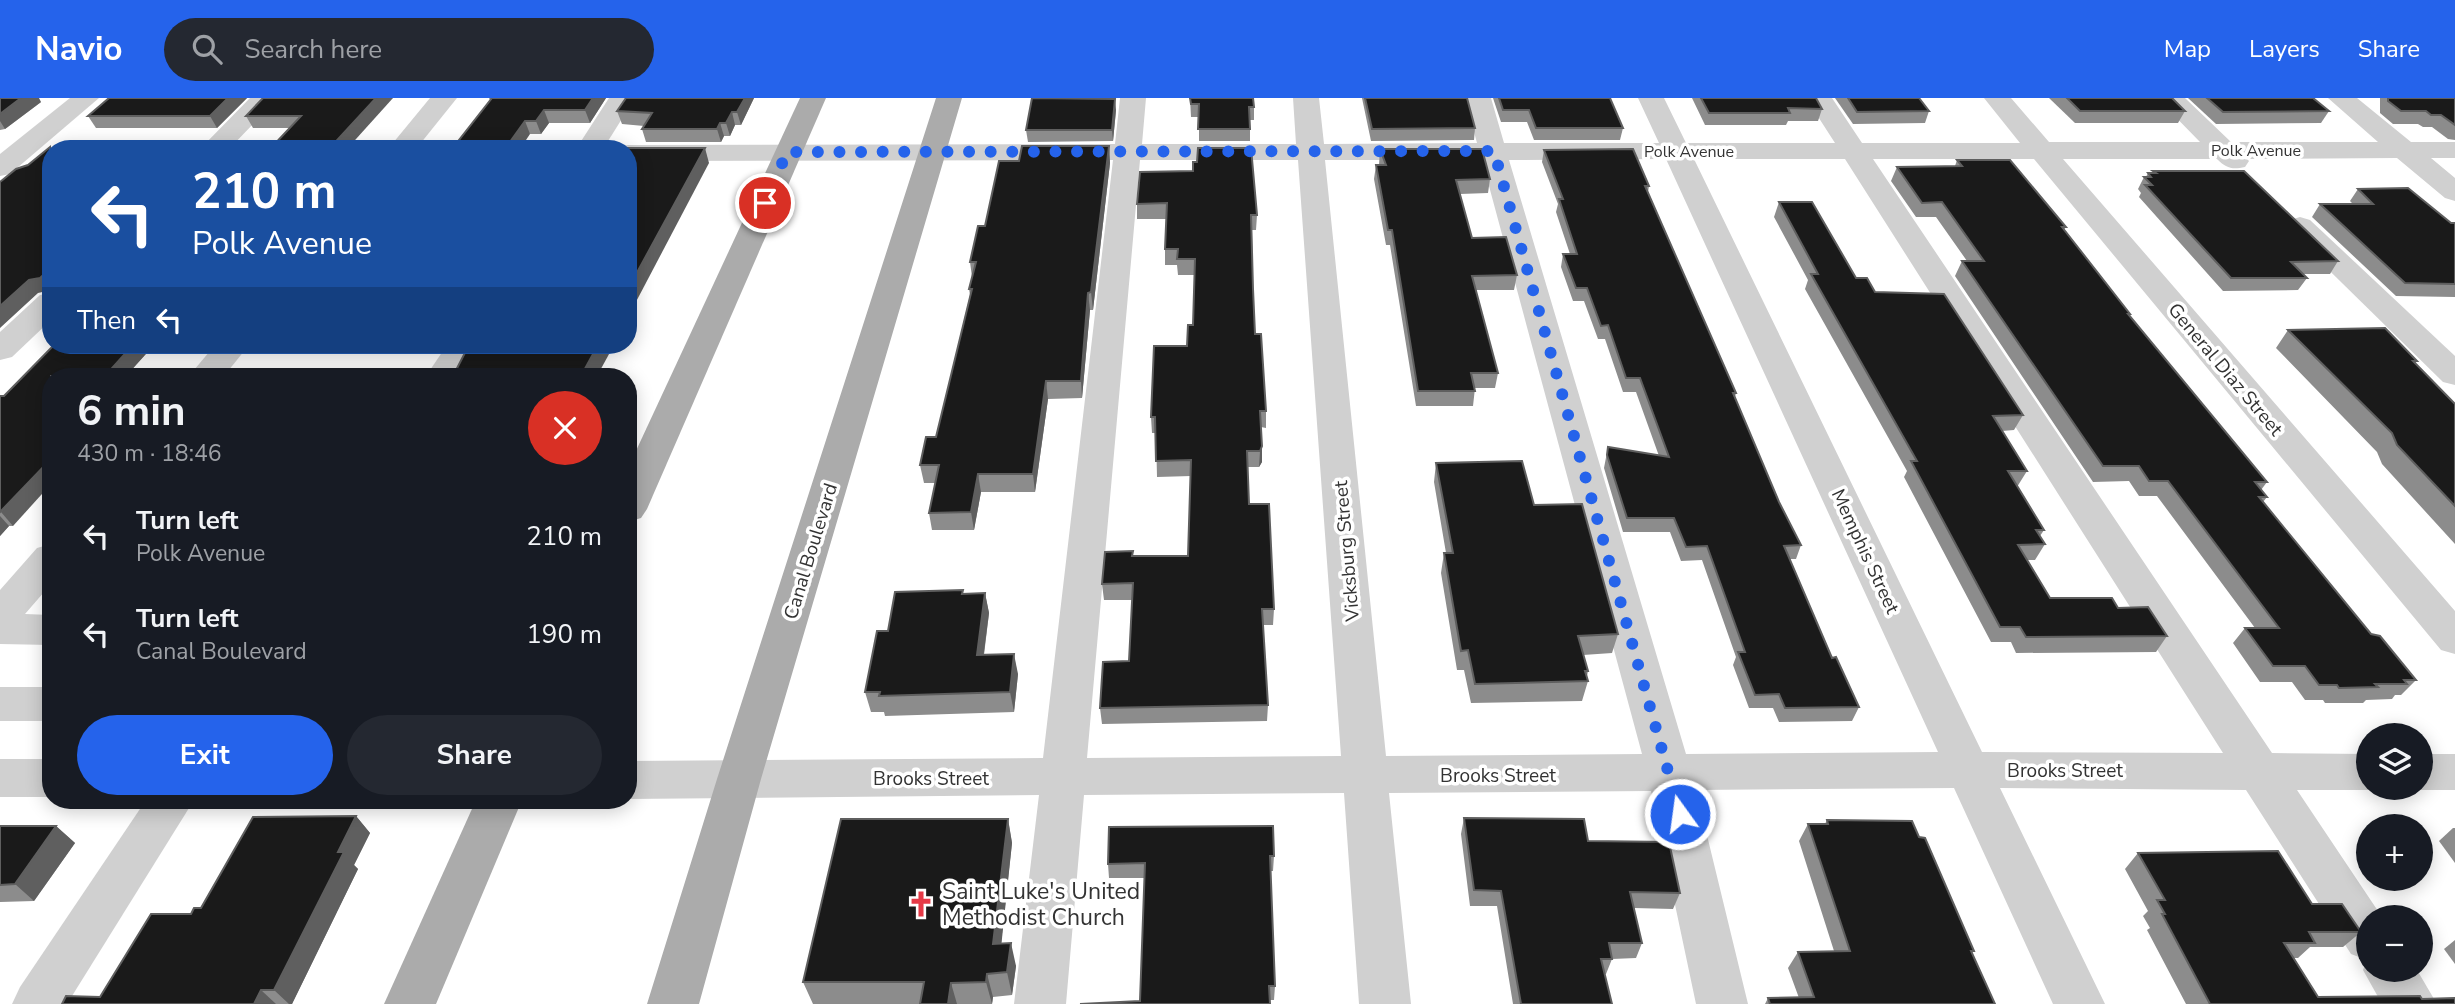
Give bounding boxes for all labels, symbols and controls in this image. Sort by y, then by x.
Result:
search box [164,18,654,81]
text: Navio [35,27,122,72]
icon: search [188,30,226,68]
text: Search here [244,32,382,67]
text: Map [2164,33,2211,65]
text: Layers [2249,33,2320,65]
text: Share [2358,33,2420,65]
street label: Polk Avenue [2211,140,2301,162]
street label: Polk Avenue [1644,141,1734,163]
text: 210 m [192,158,336,225]
icon: left [77,168,168,259]
pin [735,173,795,233]
icon: arrive [746,184,784,222]
text: Polk Avenue [192,222,372,265]
street label: General Diaz Street [2162,298,2289,442]
icon: left [150,301,188,339]
text: Then [77,303,136,338]
text: 6 min [77,383,186,440]
button: close [528,391,602,465]
text: 430 m · 18:46 [77,438,222,469]
street label: Vicksburg Street [1328,479,1366,623]
street label: Canal Boulevard [778,480,844,622]
street label: Memphis Street [1825,485,1905,618]
text: Turn left [136,503,239,538]
icon: left [77,517,115,555]
text: 210 m [526,519,602,554]
text: Polk Avenue [136,538,265,569]
text: Turn left [136,601,239,636]
icon: left [77,615,115,653]
text: 190 m [526,617,602,652]
text: Canal Boulevard [136,636,307,667]
button: Exit [77,715,333,795]
button: Share [347,715,602,795]
map controls [2356,723,2433,982]
button: layers [2356,723,2433,800]
street label: Brooks Street [2007,758,2123,784]
street label: Brooks Street [1440,763,1556,789]
street label: Brooks Street [873,766,989,792]
position arrow [1643,777,1717,851]
button: + [2356,814,2433,891]
place label: Saint Luke's United Methodist Church [942,876,1140,933]
church icon: Saint Luke's United Methodist Church [906,889,936,919]
button: − [2356,905,2433,982]

